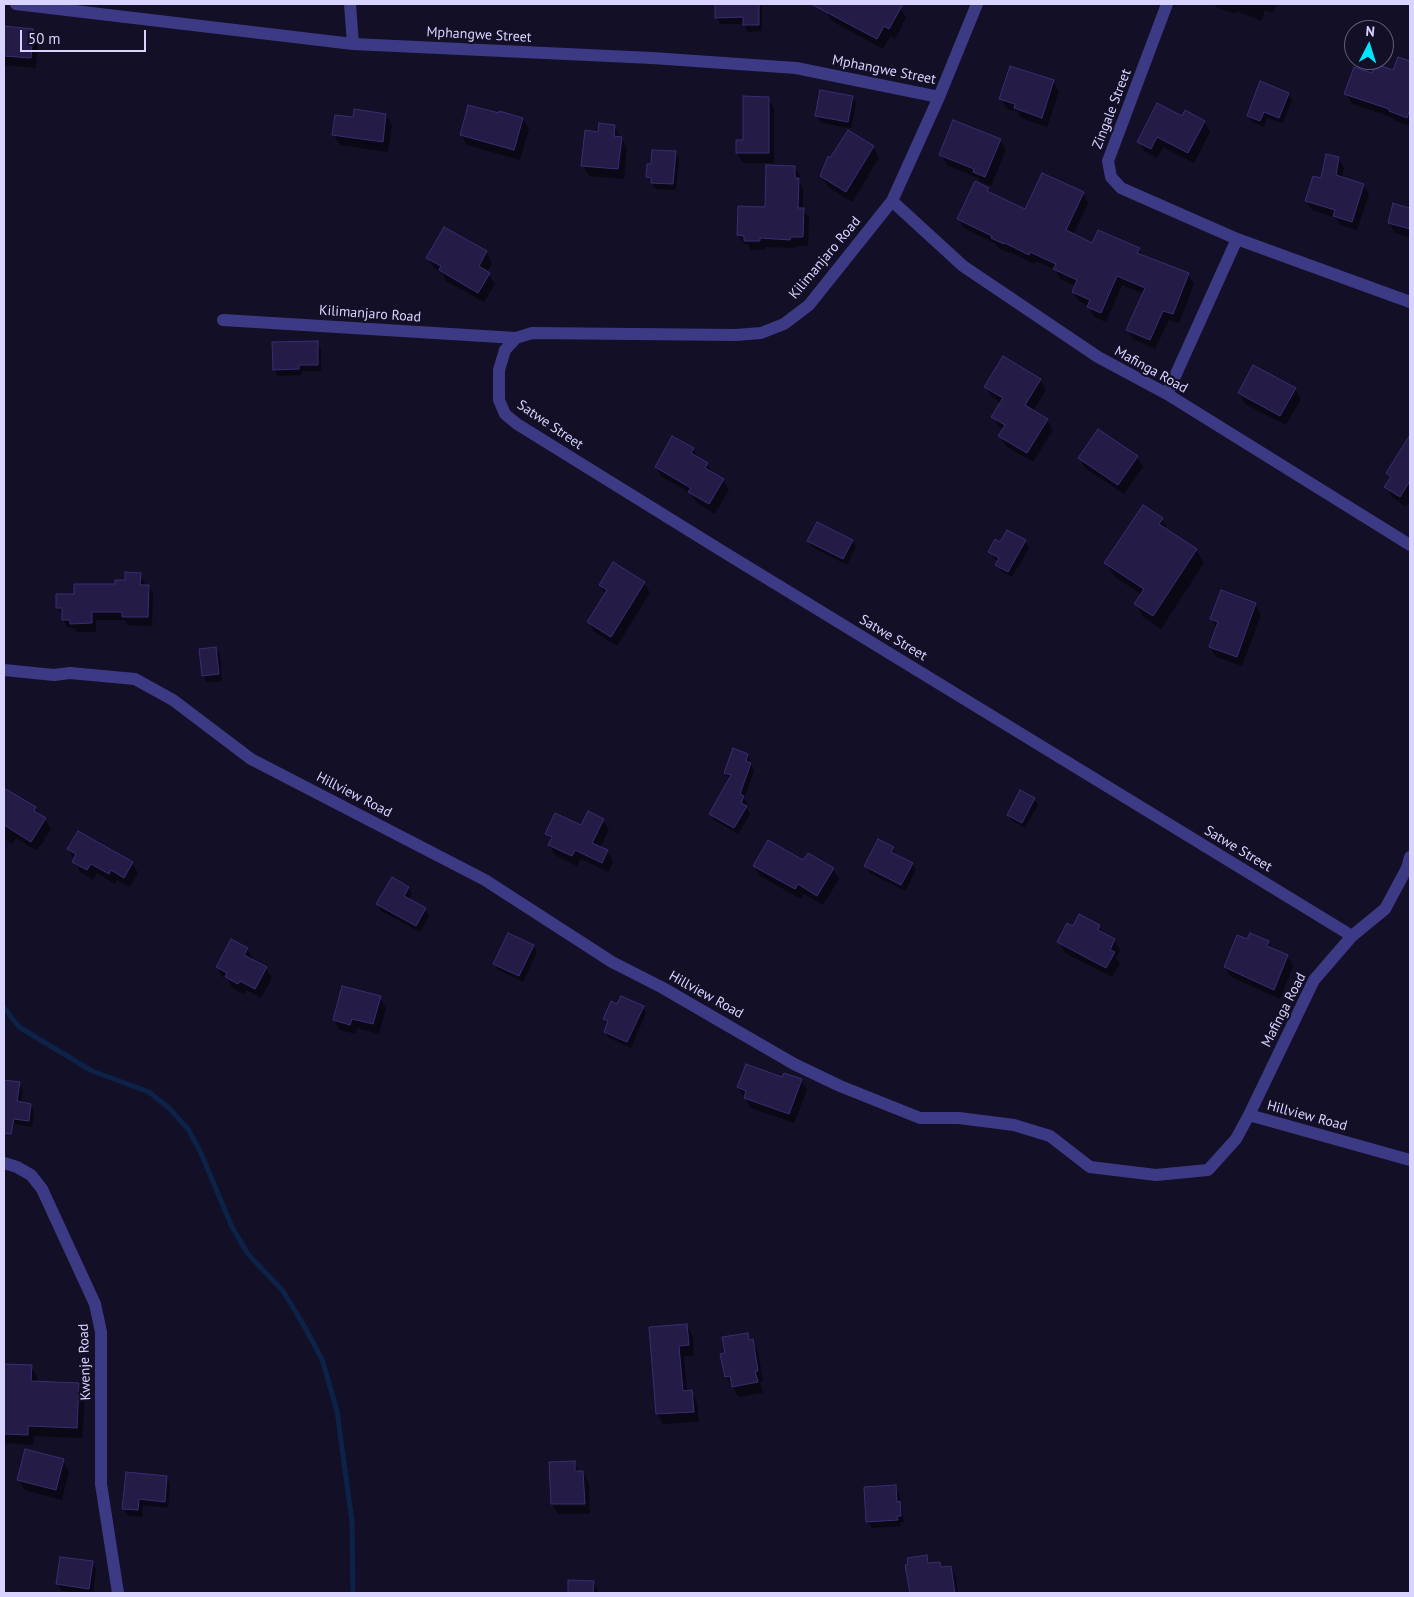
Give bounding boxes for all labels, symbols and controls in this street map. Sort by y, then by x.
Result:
scale bar [22,20,149,52]
north arrow [1344,20,1394,70]
text: N [1365,22,1376,40]
street label: Mphangwe Street [426,24,532,46]
text: 50 m [28,29,61,48]
street label: Mphangwe Street [831,52,937,88]
street label: Zingale Street [1089,67,1135,151]
street label: Kilimanjaro Road [786,213,864,303]
street label: Kilimanjaro Road [318,302,422,326]
street label: Mafinga Road [1111,343,1191,397]
street label: Satwe Street [514,397,586,453]
street label: Satwe Street [856,611,930,665]
street label: Hillview Road [313,769,395,821]
street label: Satwe Street [1201,822,1275,876]
street label: Hillview Road [666,968,746,1022]
street label: Mafinga Road [1258,970,1310,1050]
street label: Hillview Road [1265,1097,1349,1135]
street label: Kwenje Road [75,1323,95,1401]

